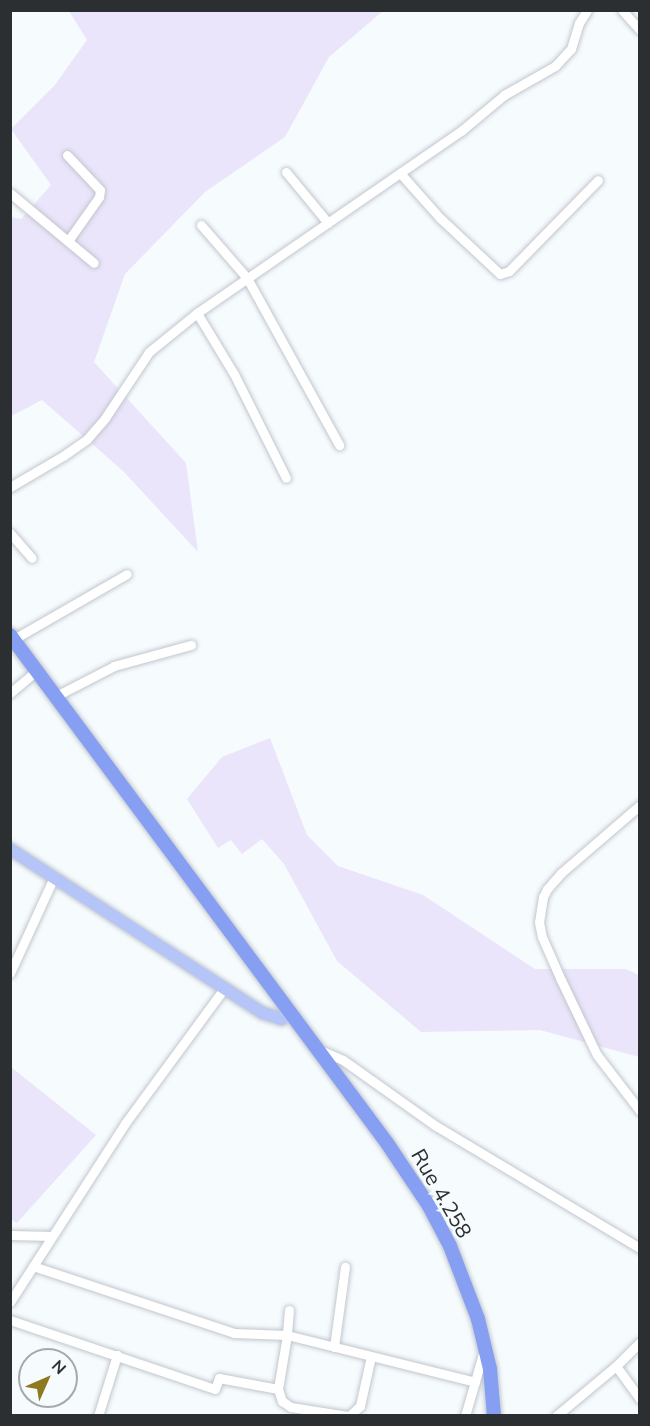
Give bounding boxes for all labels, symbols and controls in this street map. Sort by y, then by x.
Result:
street label: Rue 4.258 [406,1144,478,1242]
north arrow [18,1348,78,1408]
text: N [48,1355,71,1378]

